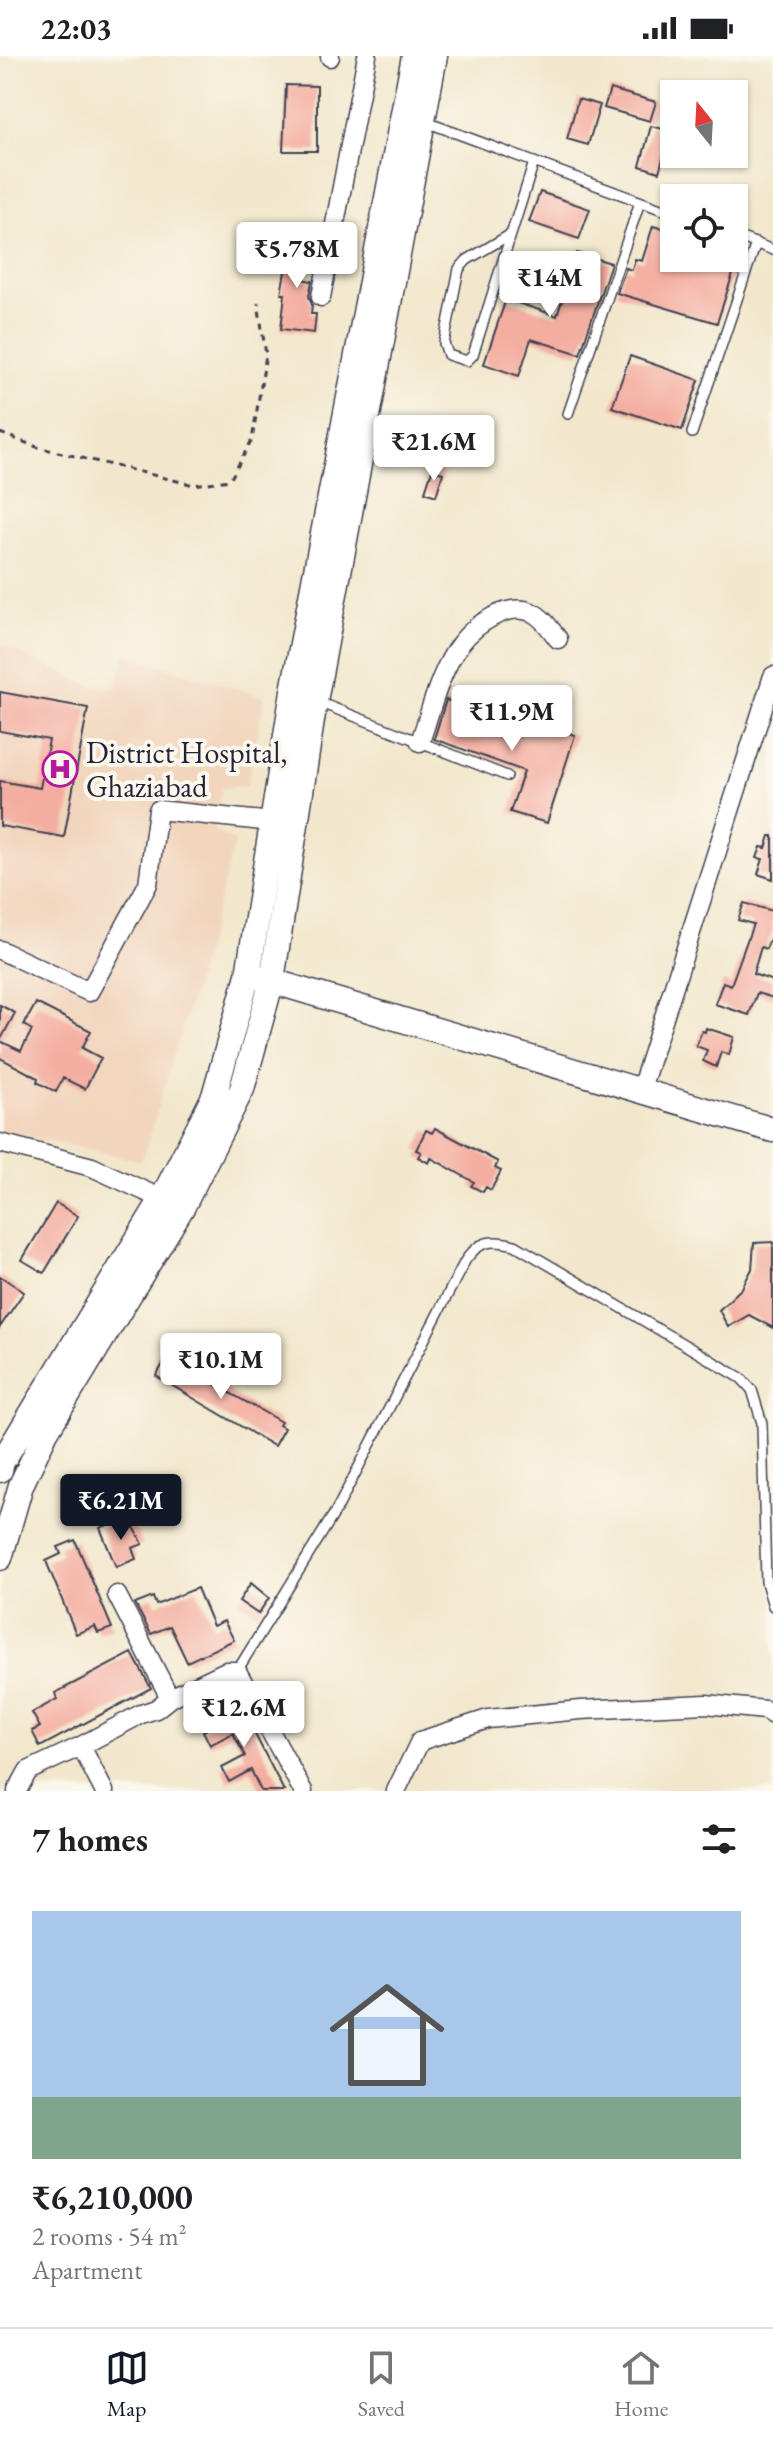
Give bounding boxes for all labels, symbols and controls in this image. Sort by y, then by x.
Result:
text: 22:03 [40,9,112,48]
north arrow [660,80,748,168]
map controls [660,80,748,272]
button: locate [660,184,748,272]
pin: ₹5.78M [232,222,362,290]
text: ₹5.78M [254,231,340,265]
pin: ₹14M [503,251,597,319]
text: ₹14M [517,260,583,294]
pin: ₹21.6M [369,415,499,483]
text: ₹21.6M [391,424,477,458]
pin: ₹11.9M [447,685,577,753]
text: ₹11.9M [469,694,555,728]
place label: District Hospital, Ghaziabad [86,733,287,806]
hospital icon: District Hospital, Ghaziabad [41,750,79,788]
pin: ₹10.1M [156,1333,286,1401]
text: ₹10.1M [178,1342,264,1376]
pin: ₹6.21M [56,1474,186,1542]
text: ₹6.21M [78,1483,164,1517]
pin: ₹12.6M [179,1681,309,1749]
text: ₹12.6M [201,1690,287,1724]
text: 7 homes [32,1817,148,1861]
icon: filters [697,1817,741,1861]
icon: home [315,1963,459,2107]
text: ₹6,210,000 [32,2175,193,2219]
text: 2 rooms · 54 m² [32,2219,187,2253]
text: Apartment [32,2253,142,2287]
tab: Map [105,2346,149,2423]
tab: Saved [358,2346,405,2423]
tab: Home [614,2346,668,2423]

